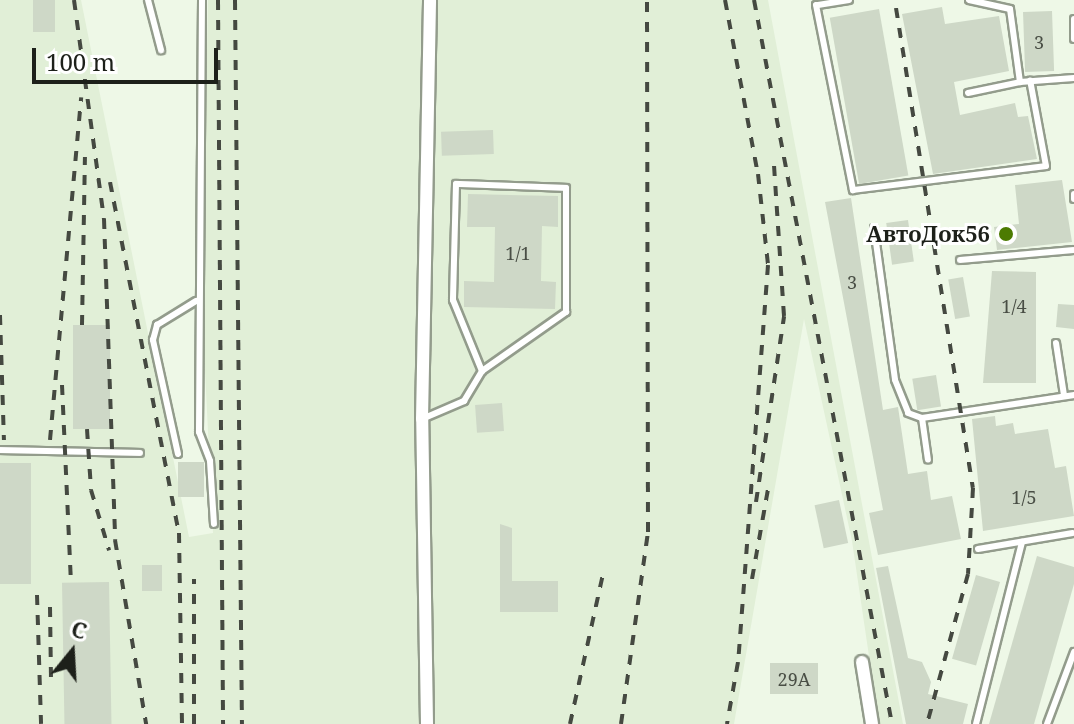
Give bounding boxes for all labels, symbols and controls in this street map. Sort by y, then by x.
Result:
house number: 3 [1034,31,1044,53]
scale bar [36,32,222,82]
text: 100 m [46,45,115,78]
place label: АвтоДок56 [866,221,990,247]
marker: АвтоДок56 [997,225,1015,243]
house number: 1/1 [505,242,531,264]
house number: 3 [847,271,857,293]
house number: 1/4 [1001,295,1027,317]
house number: 1/5 [1011,486,1037,508]
north arrow [32,612,112,692]
text: С [68,613,91,646]
house number: 29А [778,668,810,690]

